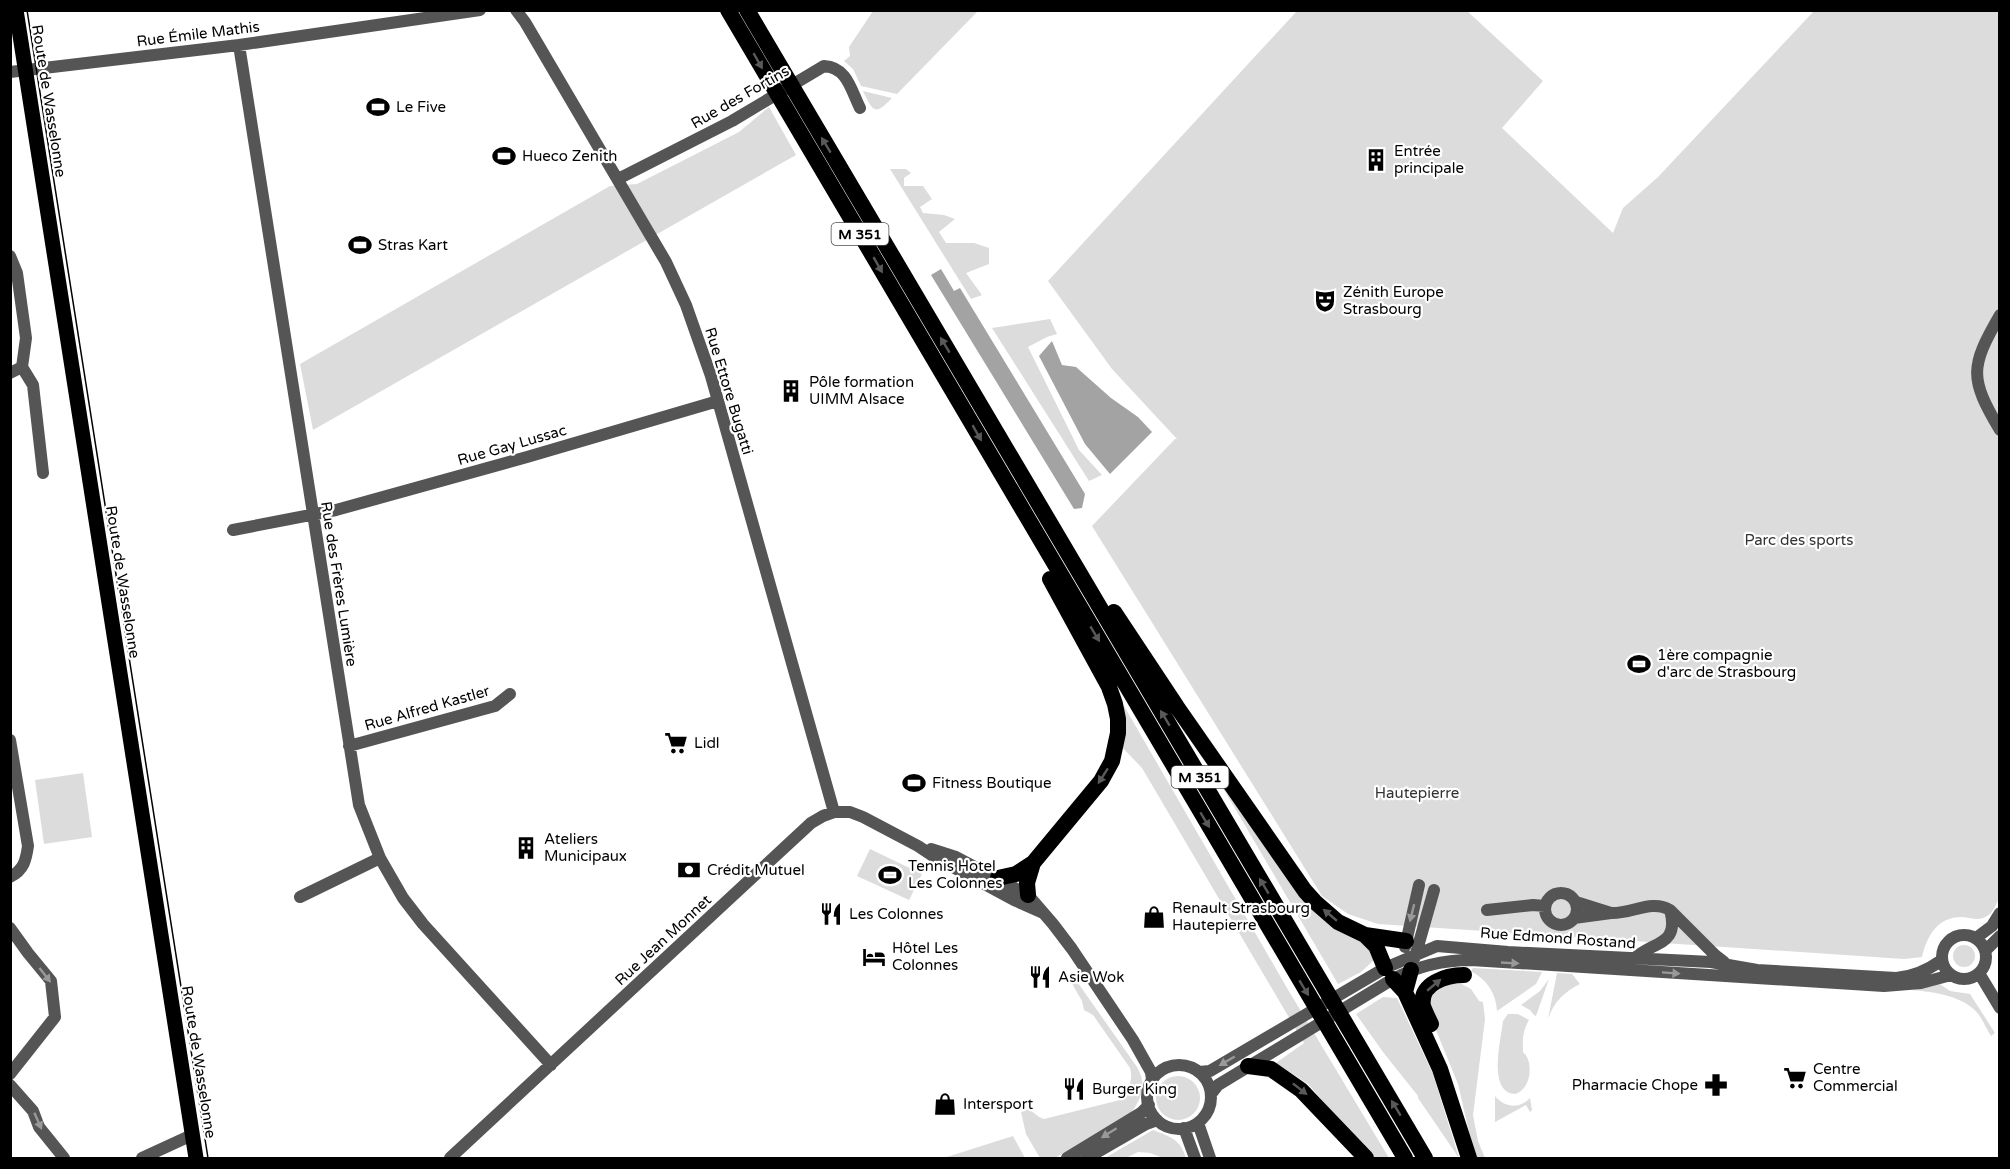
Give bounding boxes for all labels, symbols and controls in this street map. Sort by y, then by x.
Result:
street label: Rue Émile Mathis [135,18,261,50]
street label: Route de Wasselonne [28,23,70,179]
one-way arrow [753,53,763,70]
street label: Rue des Fortins [688,62,792,132]
sports icon: Le Five [365,94,391,120]
place label: Le Five [396,98,446,116]
one-way arrow [821,137,832,153]
place label: Entrée principale [1394,142,1464,177]
sports icon: Hueco Zenith [491,143,517,169]
place label: Hueco Zenith [522,147,618,165]
building icon: Entrée principale [1363,147,1389,173]
road number: M 351 [832,223,888,245]
sports icon: Stras Kart [347,232,373,258]
place label: Stras Kart [378,236,448,254]
one-way arrow [873,257,883,274]
place label: Zénith Europe Strasbourg [1343,283,1444,318]
theatre icon: Zénith Europe Strasbourg [1312,288,1338,314]
street label: Rue Ettore Bugatti [701,325,757,457]
one-way arrow [940,336,950,353]
place label: Pôle formation UIMM Alsace [809,373,914,408]
building icon: Pôle formation UIMM Alsace [778,378,804,404]
street label: Rue Gay Lussac [455,421,569,469]
one-way arrow [972,425,982,442]
street label: Rue des Frères Lumière [317,500,361,668]
street label: Route de Wasselonne [102,504,144,660]
park label: Parc des sports [1744,531,1854,549]
one-way arrow [1090,626,1101,642]
place label: 1ère compagnie d'arc de Strasbourg [1657,646,1796,681]
sports icon: 1ère compagnie d'arc de Strasbourg [1626,651,1652,677]
street label: Rue Alfred Kastler [362,681,492,734]
one-way arrow [1160,709,1170,726]
supermarket icon: Lidl [663,730,689,756]
place label: Lidl [694,734,720,752]
road number: M 351 [1172,766,1228,788]
one-way arrow [1097,768,1109,784]
sports icon: Fitness Boutique [901,770,927,796]
place label: Fitness Boutique [932,774,1051,792]
park label: Hautepierre [1375,784,1459,802]
one-way arrow [1200,812,1210,829]
place label: Ateliers Municipaux [544,830,627,865]
building icon: Ateliers Municipaux [513,835,539,861]
bank icon: Crédit Mutuel [676,857,702,883]
place label: Tennis Hotel Les Colonnes [908,857,1002,892]
place label: Crédit Mutuel [707,861,805,879]
sports icon: Tennis Hotel Les Colonnes [877,862,903,888]
one-way arrow [1259,878,1270,894]
street label: Rue Jean Monnet [611,891,715,989]
place label: Renault Strasbourg Hautepierre [1172,899,1310,934]
restaurant icon: Les Colonnes [818,901,844,927]
shop icon: Renault Strasbourg Hautepierre [1141,904,1167,930]
one-way arrow [1407,904,1416,923]
place label: Les Colonnes [849,905,943,923]
one-way arrow [1323,909,1338,922]
street label: Rue Edmond Rostand [1479,924,1637,952]
place label: Hôtel Les Colonnes [892,939,958,974]
hotel icon: Hôtel Les Colonnes [861,944,887,970]
one-way arrow [1501,958,1520,967]
restaurant icon: Asie Wok [1027,964,1053,990]
one-way arrow [39,966,51,982]
place label: Asie Wok [1058,968,1124,986]
one-way arrow [1661,968,1680,978]
one-way arrow [1426,978,1442,991]
one-way arrow [1299,980,1310,996]
street label: Route de Wasselonne [178,984,220,1140]
one-way arrow [1219,1055,1235,1066]
place label: Centre Commercial [1813,1060,1898,1095]
supermarket icon: Centre Commercial [1782,1065,1808,1091]
pharmacy icon: Pharmacie Chope [1703,1072,1729,1098]
restaurant icon: Burger King [1061,1076,1087,1102]
place label: Pharmacie Chope [1572,1076,1698,1094]
place label: Burger King [1092,1080,1177,1098]
one-way arrow [1292,1083,1308,1096]
shop icon: Intersport [932,1091,958,1117]
place label: Intersport [963,1095,1033,1113]
one-way arrow [1390,1100,1401,1116]
one-way arrow [33,1113,43,1131]
one-way arrow [1100,1127,1117,1138]

